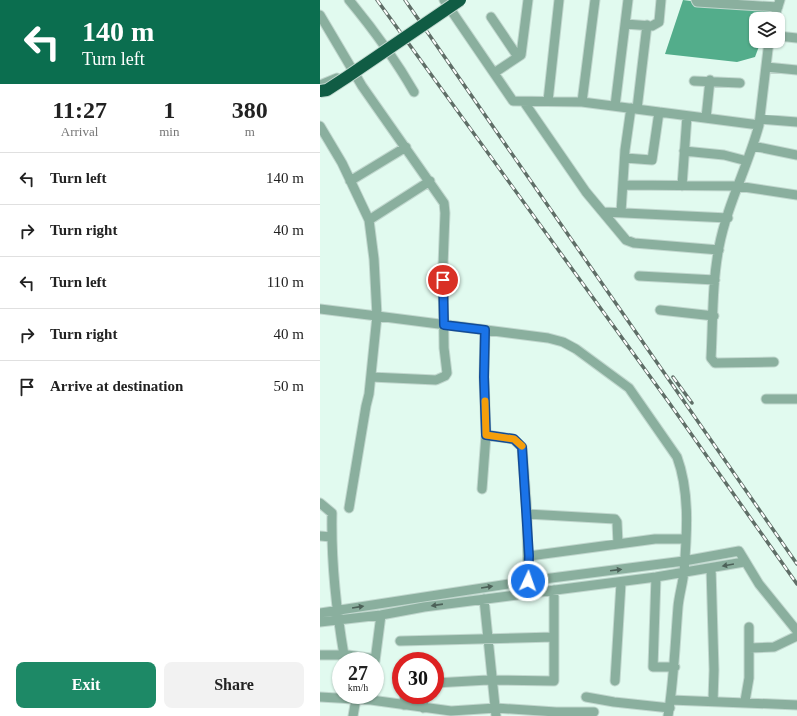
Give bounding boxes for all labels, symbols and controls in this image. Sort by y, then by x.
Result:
map controls [749,12,785,48]
button: layers [749,12,785,48]
icon: left [16,16,68,68]
text: 140 m [82,16,154,47]
text: Turn left [82,49,145,69]
text: 11:27 [52,97,107,123]
text: 1 [163,97,175,123]
text: 380 [232,97,268,123]
text: Arrival [61,124,98,139]
text: min [159,124,179,139]
text: m [245,124,255,139]
icon: left [16,168,38,190]
text: Turn left [50,170,107,186]
text: 140 m [266,170,304,186]
icon: right [16,220,38,242]
text: Turn right [50,222,117,238]
text: 40 m [274,222,304,238]
pin [426,263,460,297]
icon: arrive [432,269,454,291]
icon: left [16,272,38,294]
text: Turn left [50,274,107,290]
text: 110 m [267,274,304,290]
icon: right [16,324,38,346]
text: Turn right [50,326,117,342]
text: 40 m [274,326,304,342]
icon: arrive [16,376,38,398]
text: Arrive at destination [50,378,183,394]
text: 50 m [274,378,304,394]
position arrow [507,560,549,602]
one-way arrow [721,562,734,568]
one-way arrow [610,567,622,573]
one-way arrow [481,584,493,590]
one-way arrow [431,602,443,608]
one-way arrow [352,604,365,610]
speed limit sign: 30 [392,652,444,704]
button: Exit [16,662,156,708]
button: Share [164,662,304,708]
text: 27 [348,662,368,684]
text: km/h [348,682,368,693]

